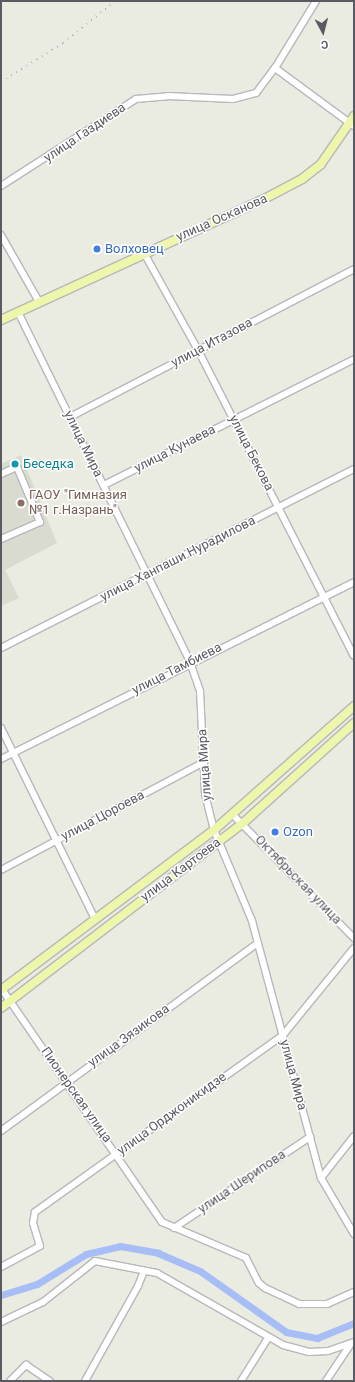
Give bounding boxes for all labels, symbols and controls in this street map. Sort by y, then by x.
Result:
north arrow [303,12,343,52]
text: С [320,38,329,51]
street label: улица Газдиева [41,100,129,166]
street label: улица Осканова [174,191,270,245]
place label: Волховец [105,241,164,257]
marker: Волховец [92,244,102,254]
street label: улица Итазова [169,315,255,371]
street label: улица Мира [60,408,106,480]
street label: улица Бекова [225,413,277,493]
street label: улица Кунаева [132,422,218,476]
place label: Беседка [23,456,74,472]
marker: Беседка [10,459,20,469]
place label: ГАОУ "Гимназия №1 г.Назрань" [29,488,127,519]
marker: ГАОУ "Гимназия №1 г.Назрань" [16,498,26,508]
street label: улица Ханпаши Нурадилова [98,513,258,605]
street label: улица Тамбиева [130,640,224,698]
street label: улица Мира [195,728,215,802]
street label: улица Цороева [59,788,147,844]
place label: Ozon [283,824,313,840]
marker: Ozon [270,827,280,837]
street label: Октябрьская улица [251,832,345,928]
street label: улица Картоева [138,835,224,905]
street label: улица Зязикова [85,1001,173,1071]
street label: улица Мира [276,1038,310,1112]
street label: Пионерская улица [37,1044,115,1146]
street label: улица Орджоникидзе [114,1069,230,1159]
street label: улица Шерипова [195,1147,289,1217]

